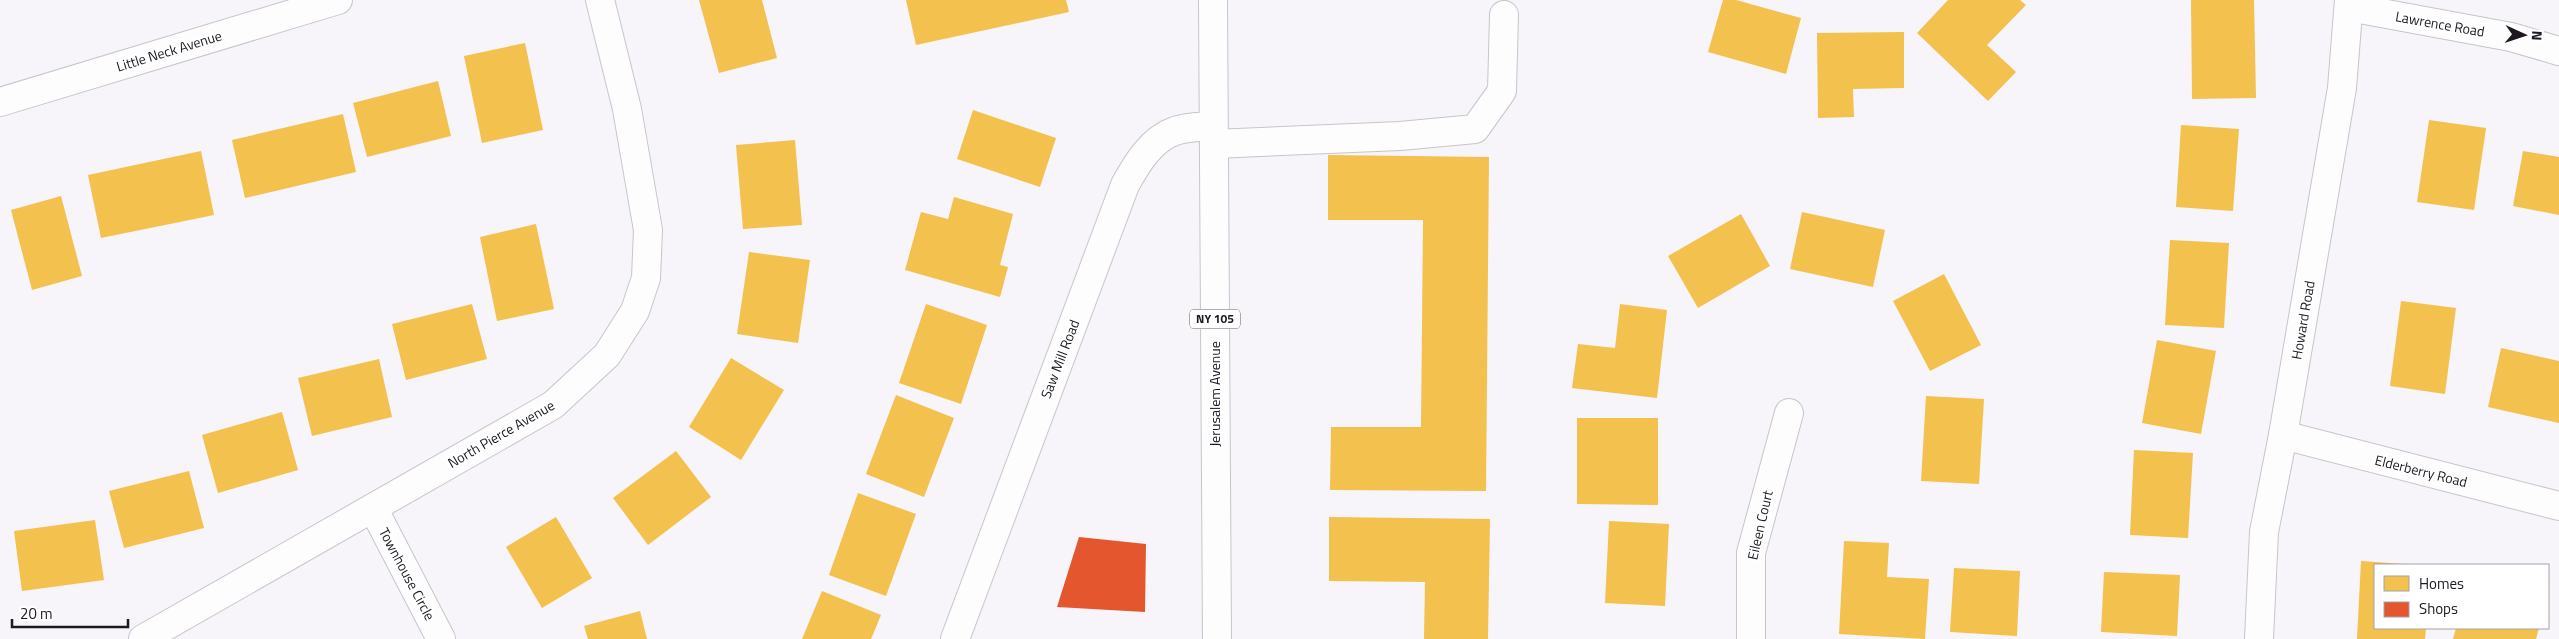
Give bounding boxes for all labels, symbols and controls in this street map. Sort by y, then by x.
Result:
street label: Lawrence Road [2394,5,2486,42]
north arrow [2499,10,2549,60]
street label: Little Neck Avenue [114,25,224,77]
text: N [2527,30,2548,41]
street label: Howard Road [2285,279,2320,361]
road number: NY 105 [1190,310,1240,328]
street label: Saw Mill Road [1035,316,1084,401]
street label: Jerusalem Avenue [1204,341,1225,447]
street label: North Pierce Avenue [443,394,558,473]
street label: Elderberry Road [2373,449,2470,492]
street label: Eileen Court [1741,488,1778,562]
street label: Townhouse Circle [374,524,441,624]
legend [2374,564,2549,629]
text: Homes [2419,572,2464,595]
scale bar [12,596,129,628]
text: Shops [2419,597,2458,620]
text: 20 m [20,602,53,625]

